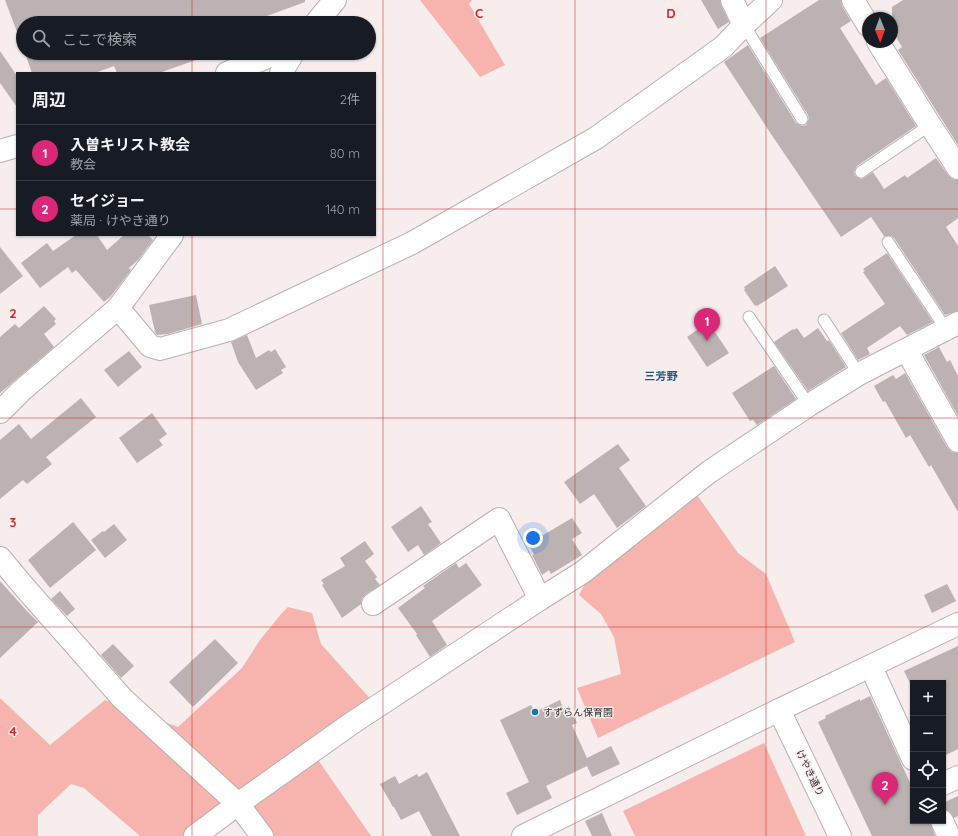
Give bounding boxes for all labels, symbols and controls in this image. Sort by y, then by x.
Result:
text: C [475,5,483,21]
text: D [666,5,676,21]
north arrow [862,12,898,48]
search box [16,16,376,60]
icon: search [30,27,52,49]
text: ここで検索 [62,30,137,49]
text: 周辺 [32,89,66,110]
text: 2件 [340,91,360,107]
text: 入曽キリスト教会 [70,135,190,154]
text: 1 [42,145,48,161]
text: 80 m [330,145,360,161]
text: 教会 [70,156,96,172]
text: セイジョー [70,191,145,210]
text: 2 [41,201,49,217]
text: 140 m [325,201,360,217]
text: 薬局 · けやき通り [70,212,171,228]
text: 2 [9,305,17,321]
pin: 1 [694,308,720,341]
district label: 三芳野 [645,369,678,383]
text: 3 [10,514,17,530]
your location [523,528,543,548]
map controls [910,680,946,824]
button: + [910,680,946,716]
place label: すずらん保育園 [543,706,613,719]
marker: すずらん保育園 [530,707,540,717]
button: − [910,716,946,752]
text: 4 [9,723,17,739]
street label: けやき通り [793,748,827,798]
button: locate [910,752,946,788]
pin: 2 [872,772,898,805]
button: layers [910,788,946,824]

